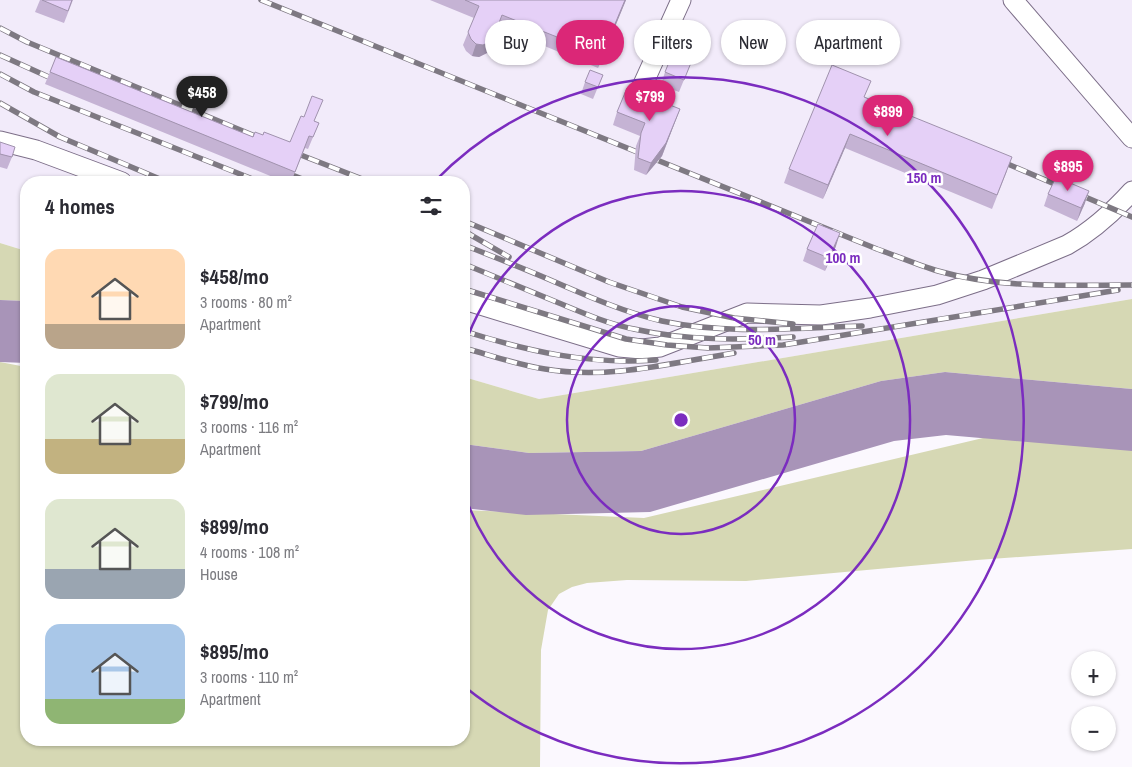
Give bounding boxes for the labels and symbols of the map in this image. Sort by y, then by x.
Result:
pin: $458 [172,76,232,118]
pin: $799 [620,80,680,122]
pin: $899 [858,94,918,137]
pin: $895 [1038,150,1098,192]
text: 150 m [907,167,941,188]
text: 100 m [826,247,860,268]
text: 50 m [748,329,776,350]
centre of rings [672,411,690,429]

